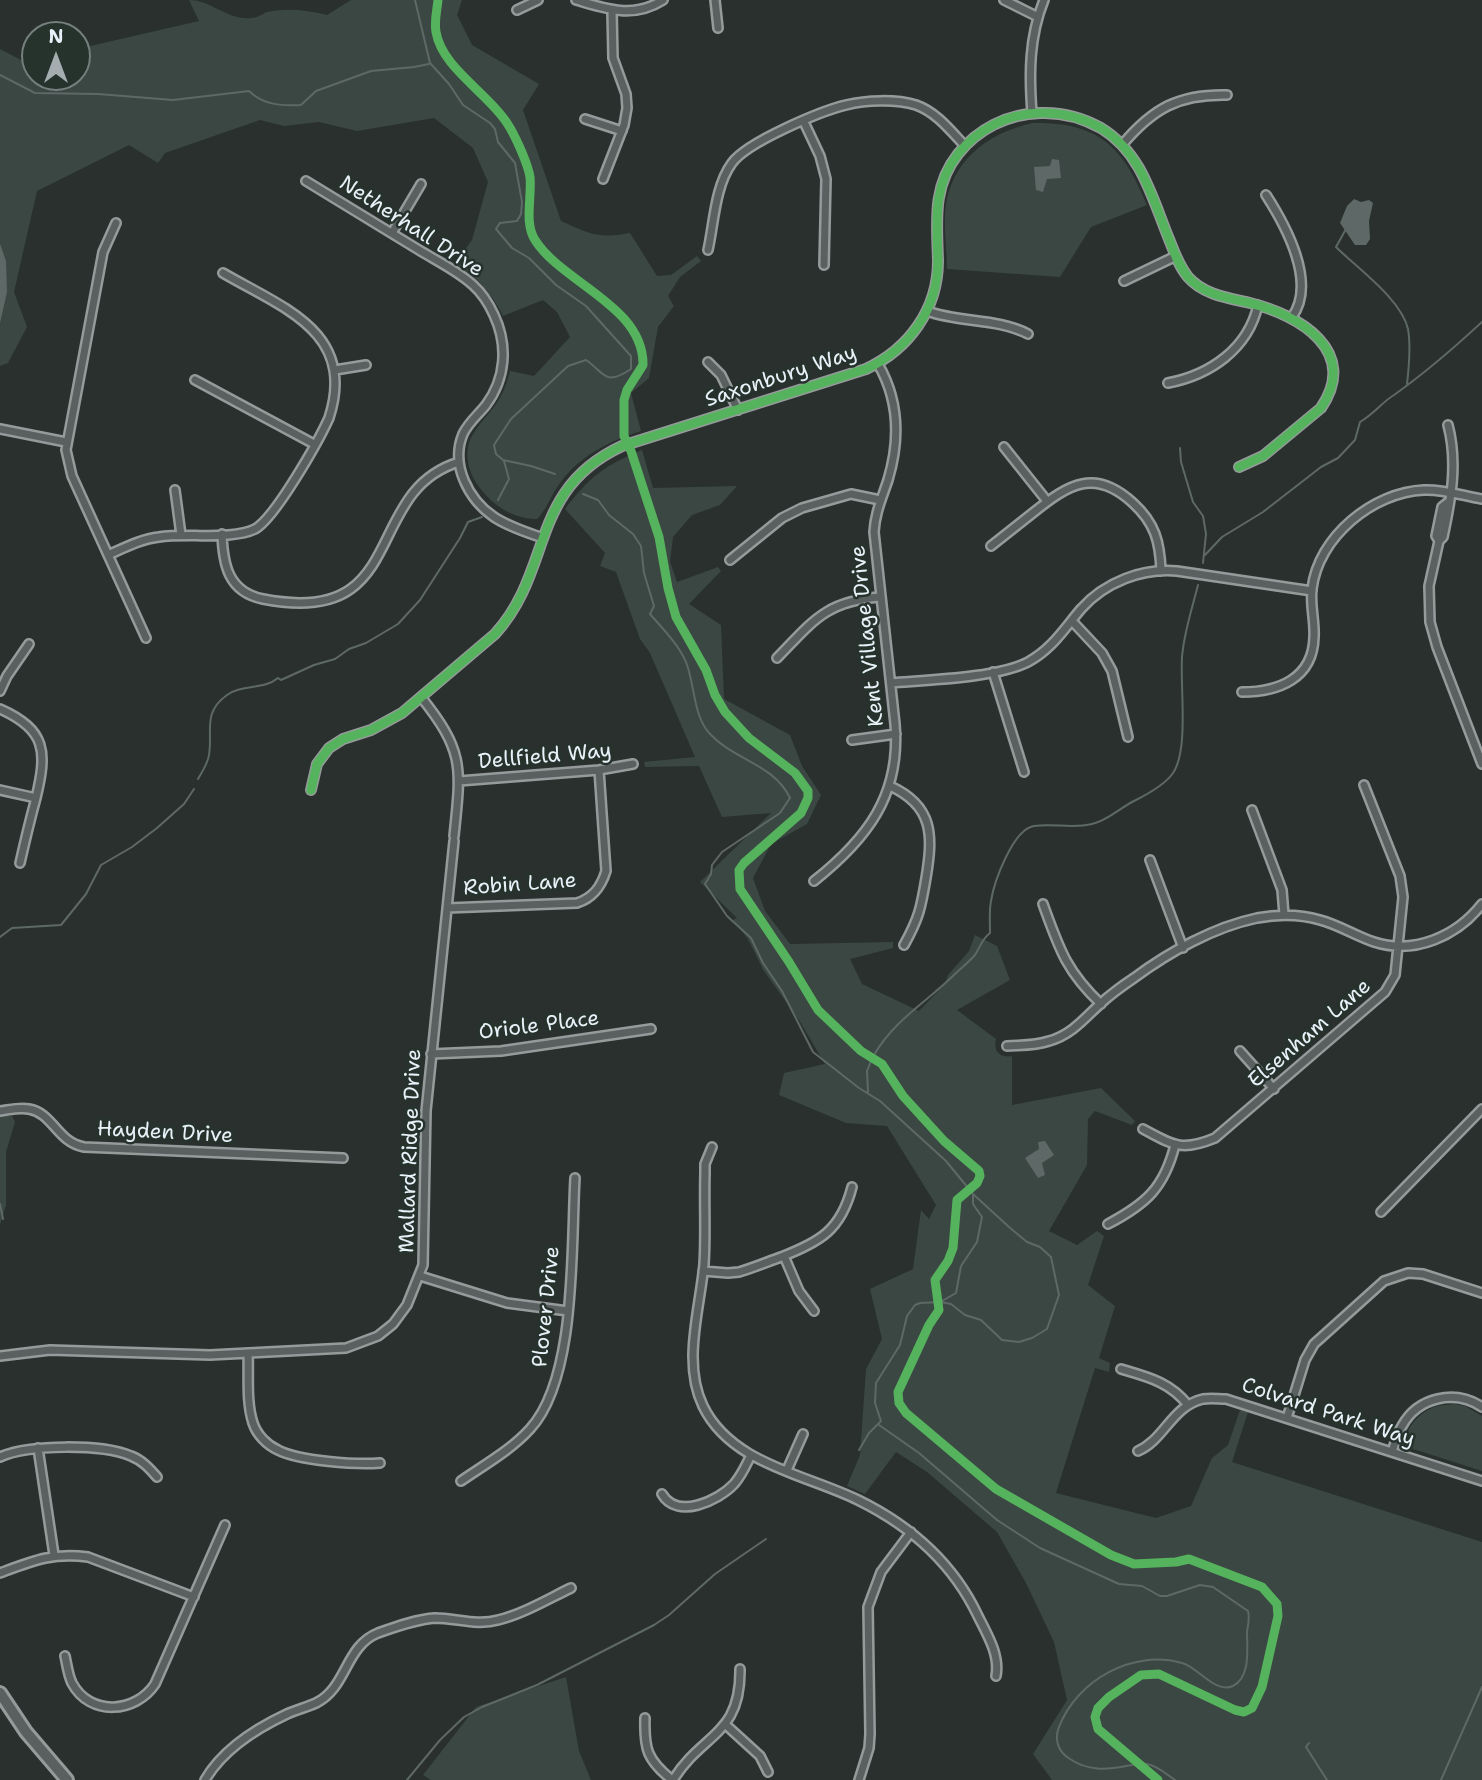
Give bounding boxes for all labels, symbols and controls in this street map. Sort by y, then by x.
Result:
north arrow [21,21,91,91]
text: N [48,24,64,49]
street label: Netherhall Drive [334,171,488,283]
street label: Saxonbury Way [702,341,860,413]
street label: Kent Village Drive [846,544,890,728]
street label: Dellfield Way [477,739,613,775]
street label: Robin Lane [463,868,577,902]
street label: Elsenham Lane [1244,974,1376,1094]
street label: Oriole Place [477,1006,601,1046]
street label: Mallard Ridge Drive [395,1048,427,1254]
street label: Hayden Drive [96,1117,234,1149]
street label: Plover Drive [528,1245,566,1369]
street label: Colvard Park Way [1238,1373,1418,1453]

